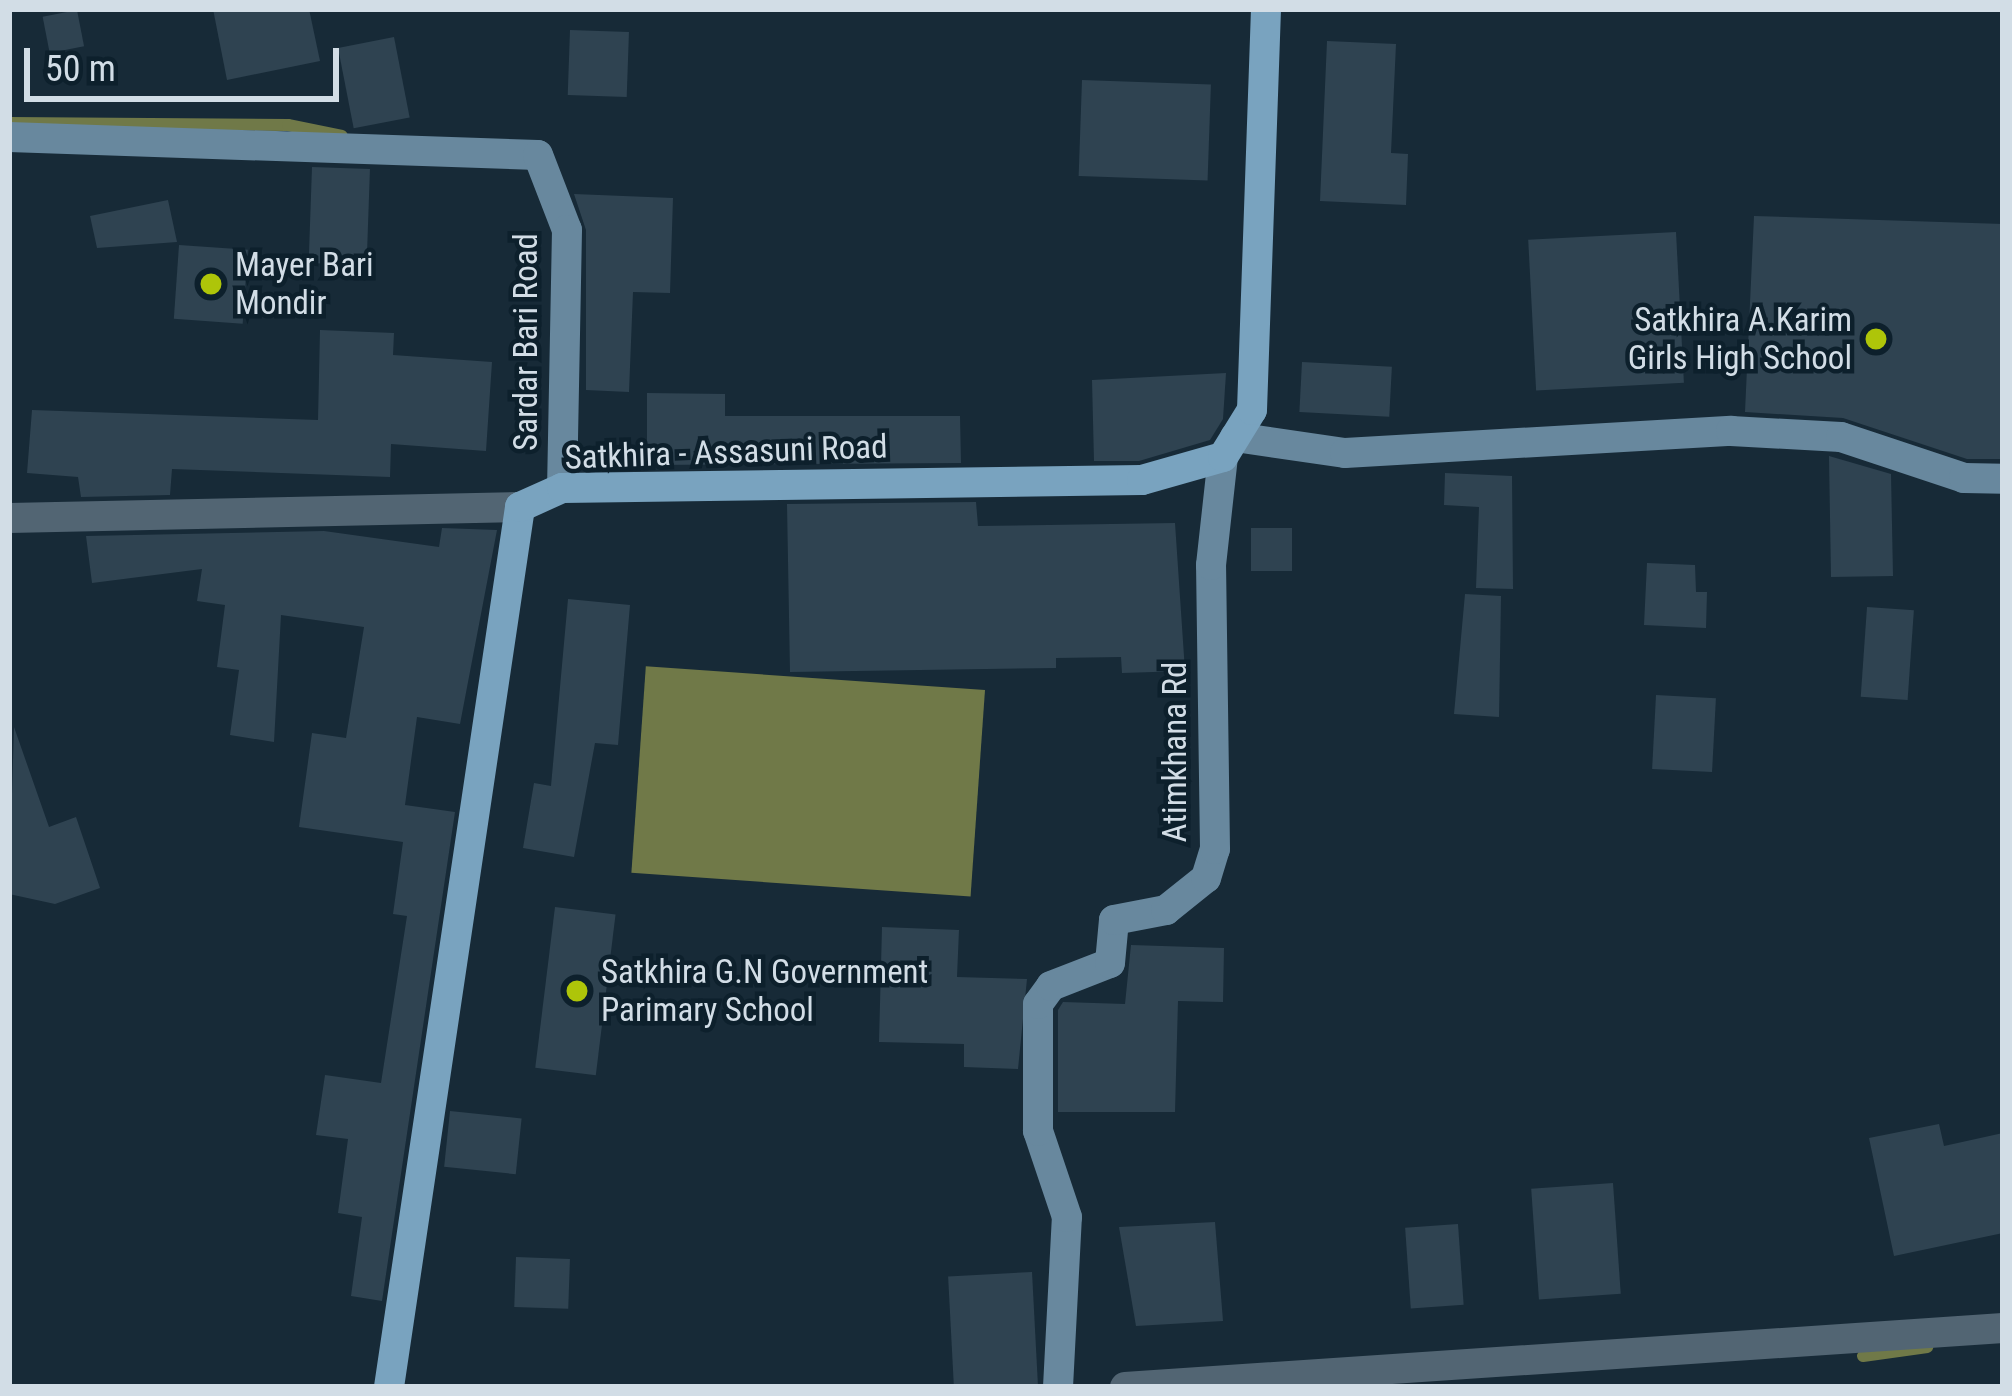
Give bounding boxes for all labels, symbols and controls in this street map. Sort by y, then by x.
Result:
scale bar [30,24,345,98]
text: 50 m [45,48,116,90]
street label: Sardar Bari Road [506,233,546,451]
place label: Mayer Bari Mondir [235,245,374,323]
marker: Mayer Bari Mondir [198,271,224,297]
place label: Satkhira A.Karim Girls High School [1628,300,1852,378]
marker: Satkhira A.Karim Girls High School [1863,326,1889,352]
street label: Satkhira - Assasuni Road [564,427,888,477]
street label: Atimkhana Rd [1155,662,1195,842]
place label: Satkhira G.N Government Parimary School [601,952,928,1030]
marker: Satkhira G.N Government Parimary School [564,978,590,1004]

